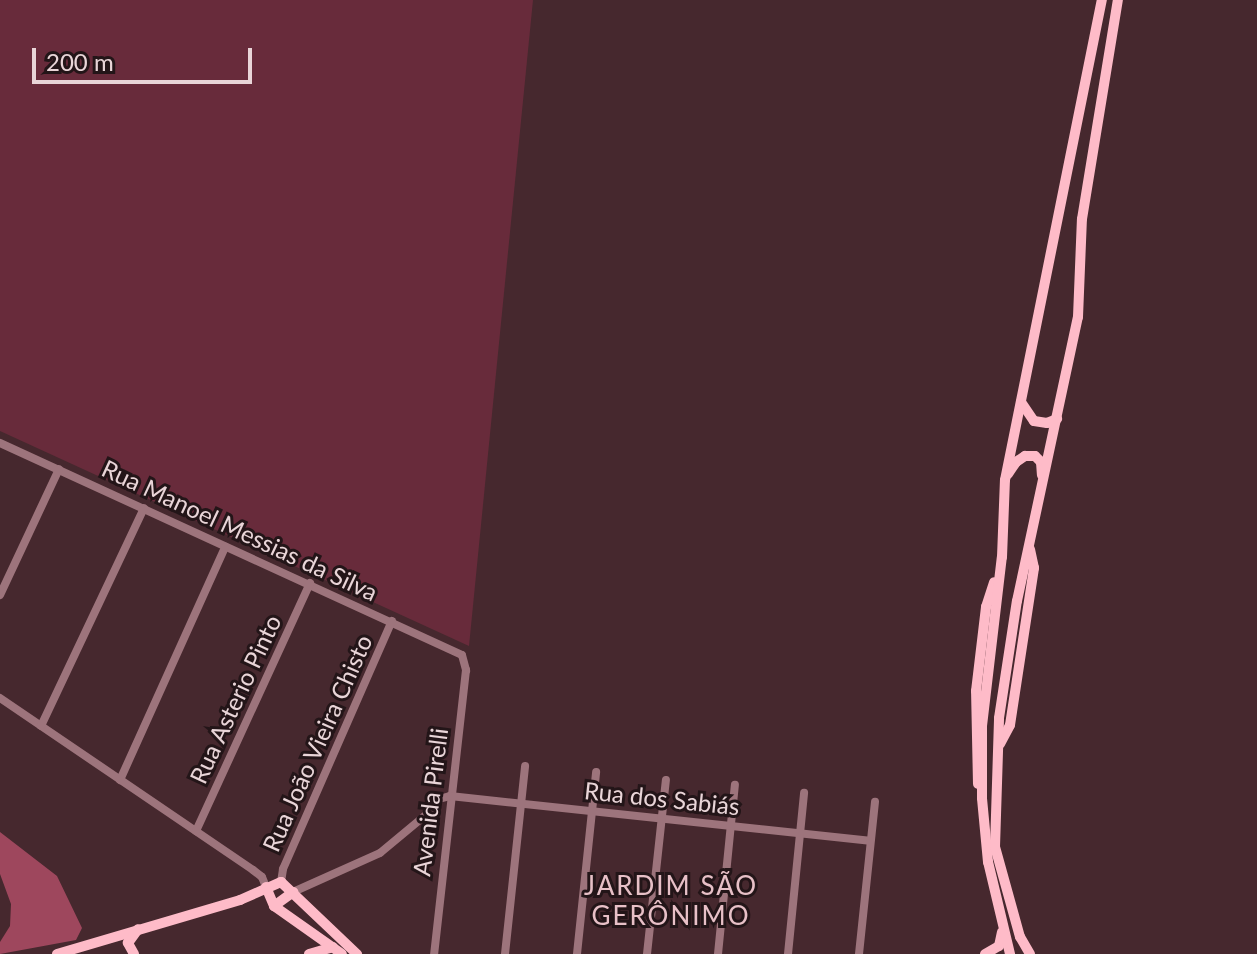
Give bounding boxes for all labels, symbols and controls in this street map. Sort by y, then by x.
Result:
scale bar [36,32,256,82]
text: 200 m [46,47,114,76]
street label: Rua Manoel Messias da Silva [98,453,382,607]
street label: Rua Asterio Pinto [183,610,287,788]
street label: Rua João Vieira Chisto [256,629,378,857]
street label: Avenida Pirelli [407,726,453,878]
street label: Rua dos Sabiás [583,776,741,820]
district label: JARDIM SÃO GERÔNIMO [584,870,758,932]

